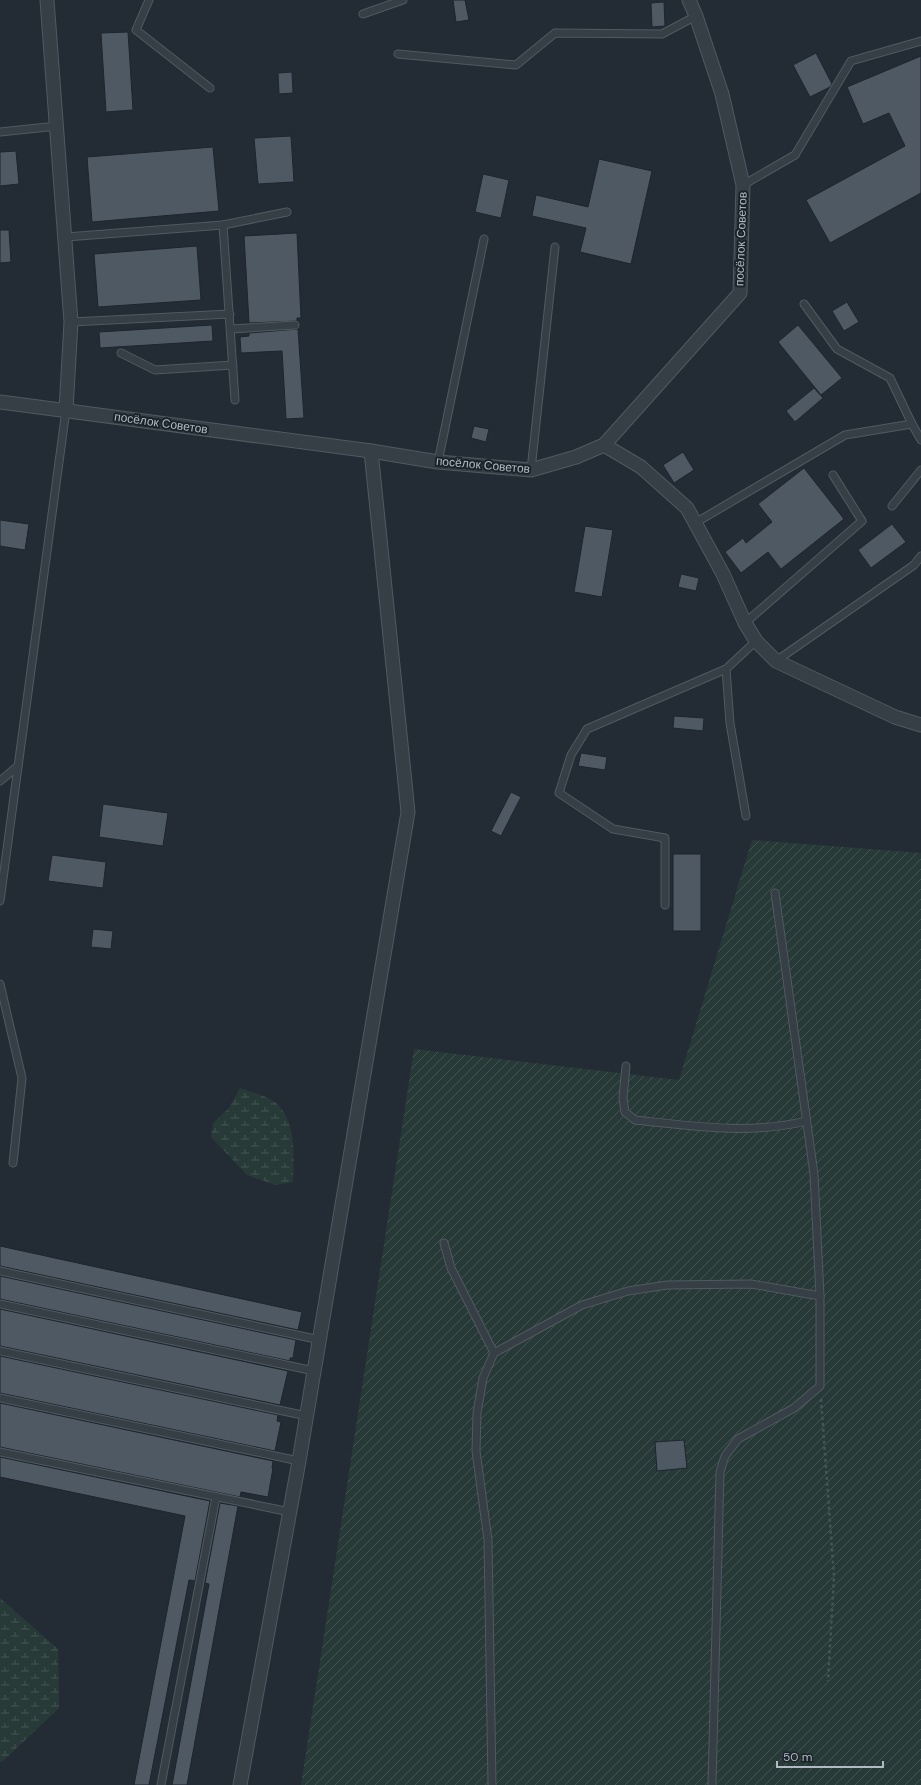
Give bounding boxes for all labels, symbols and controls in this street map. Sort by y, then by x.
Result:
street label: посёлок Советов [731,192,751,286]
street label: посёлок Советов [113,409,209,437]
street label: посёлок Советов [435,453,531,477]
scale bar [777,1743,883,1769]
text: 50 m [783,1749,812,1765]

